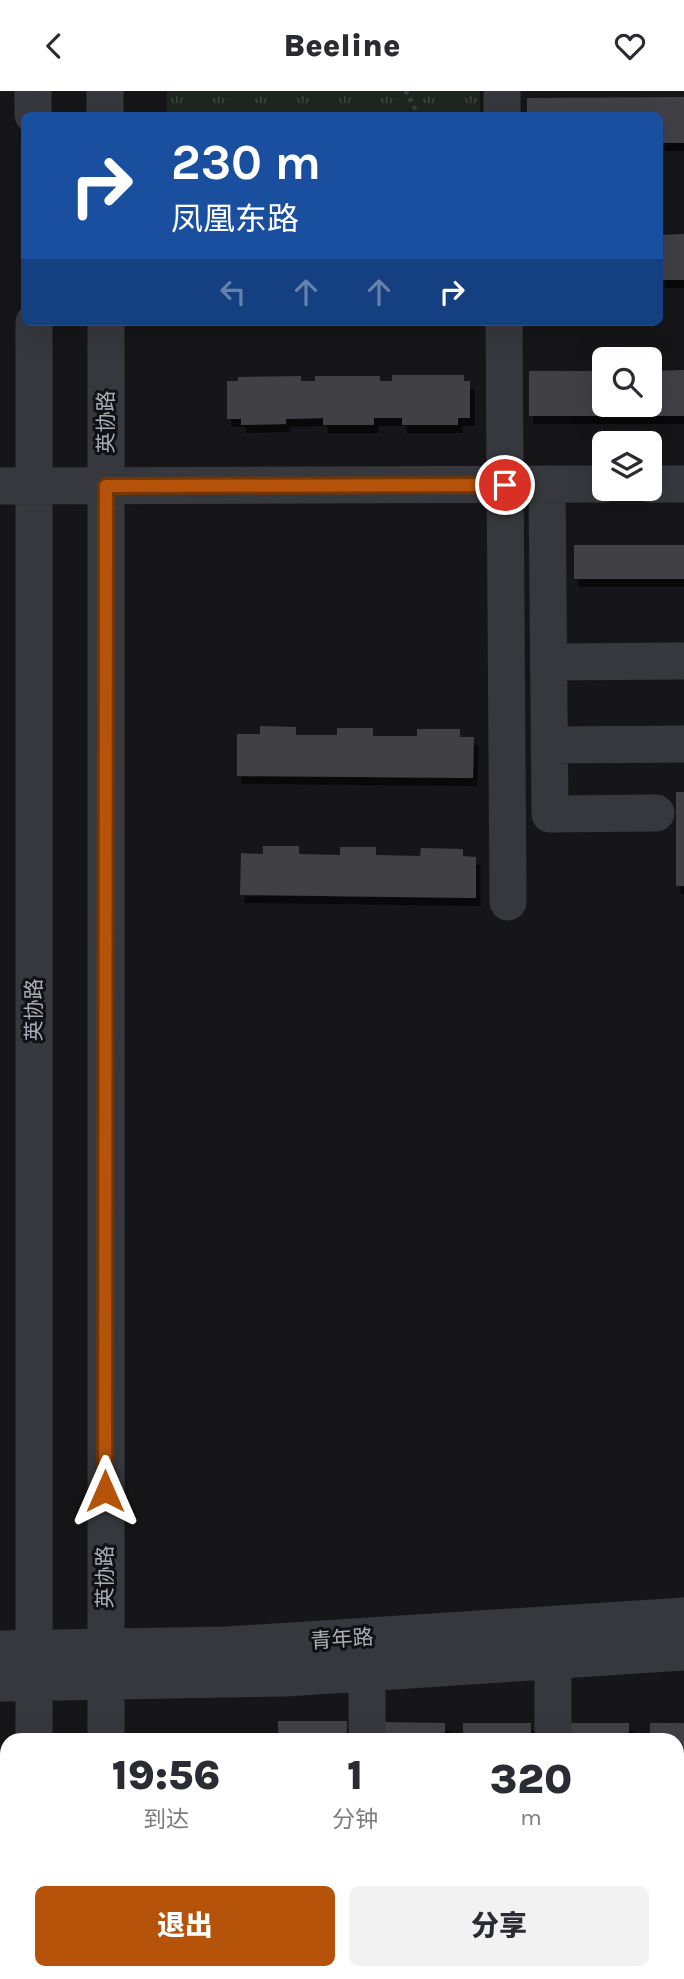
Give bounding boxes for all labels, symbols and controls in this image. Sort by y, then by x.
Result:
icon: back [35,27,73,65]
text: Beeline [284,27,400,64]
icon: heart [611,27,649,65]
text: 230 m [171,134,321,191]
icon: right [56,140,147,231]
text: 凤凰东路 [171,201,299,238]
icon: left [214,273,252,311]
icon: ahead [287,273,325,311]
icon: ahead [360,273,398,311]
icon: right [433,273,471,311]
map controls [592,347,662,501]
button: search [592,347,662,417]
street label: 英协路 [94,391,118,454]
button: layers [592,431,662,501]
pin [475,455,535,515]
icon: arrive [486,466,524,504]
street label: 英协路 [22,979,46,1042]
position arrow [68,1454,142,1528]
street label: 英协路 [93,1546,117,1609]
street label: 青年路 [310,1625,374,1653]
text: 19:56 [112,1750,220,1800]
text: 1 [347,1750,363,1800]
text: 320 [490,1754,572,1804]
text: m [520,1804,542,1831]
text: 到达 [143,1806,189,1833]
text: 分钟 [332,1806,378,1833]
button: 退出 [35,1886,335,1966]
button: 分享 [349,1886,649,1966]

